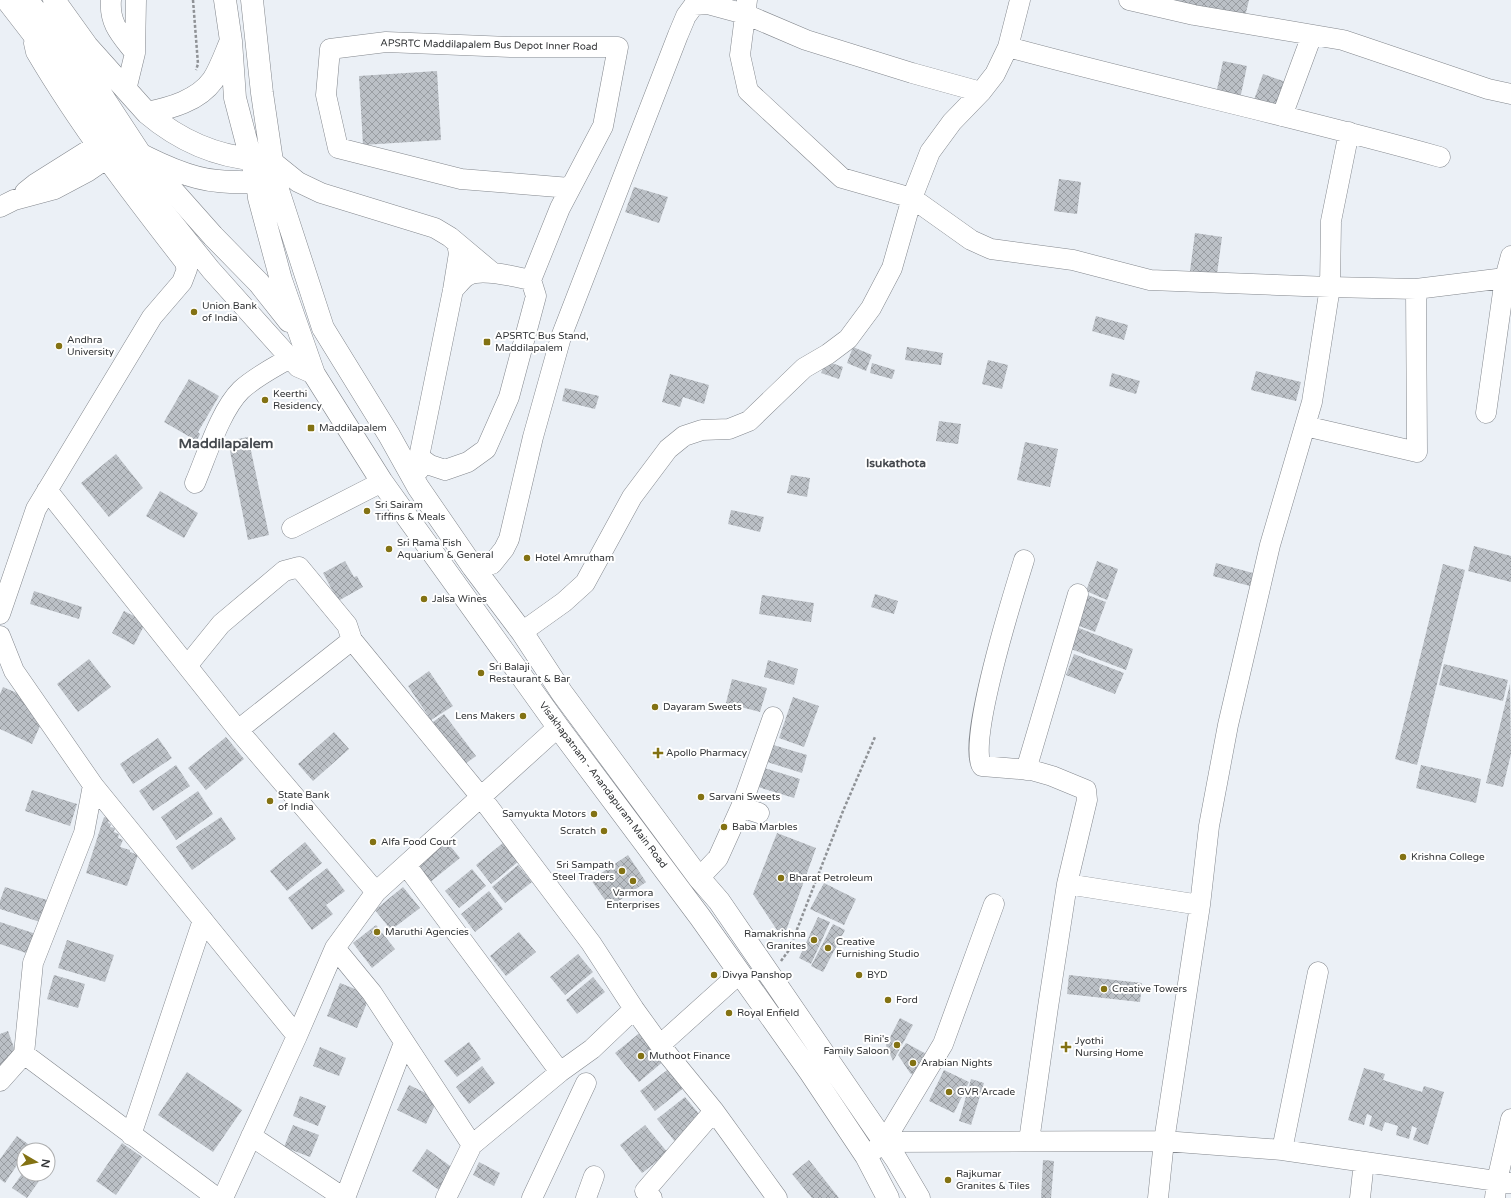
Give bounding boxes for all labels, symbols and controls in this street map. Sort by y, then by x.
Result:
street label: APSRTC Maddilapalem Bus Depot Inner Road [380,37,598,53]
place label: Union Bank of India [202,300,257,324]
marker: Union Bank of India [189,307,199,317]
place label: APSRTC Bus Stand, Maddilapalem [495,330,589,354]
place label: Andhra University [67,334,115,358]
marker: APSRTC Bus Stand, Maddilapalem [482,337,492,347]
marker: Andhra University [54,341,64,351]
place label: Keerthi Residency [273,388,322,412]
marker: Keerthi Residency [260,395,270,405]
place label: Maddilapalem [319,422,387,434]
marker: Maddilapalem [306,423,316,433]
district label: Maddilapalem [179,435,274,452]
district label: Isukathota [866,456,926,470]
place label: Sri Sairam Tiffins & Meals [375,499,445,523]
marker: Sri Sairam Tiffins & Meals [362,506,372,516]
place label: Sri Rama Fish Aquarium & General [397,537,493,561]
marker: Sri Rama Fish Aquarium & General [384,544,394,554]
place label: Hotel Amrutham [535,552,614,564]
marker: Hotel Amrutham [522,553,532,563]
place label: Jalsa Wines [432,593,487,605]
marker: Jalsa Wines [419,594,429,604]
place label: Sri Balaji Restaurant & Bar [489,661,570,685]
marker: Sri Balaji Restaurant & Bar [476,668,486,678]
street label: Visakhapatnam - Anandapuram Main Road [537,700,669,870]
place label: Dayaram Sweets [663,701,742,713]
marker: Dayaram Sweets [650,702,660,712]
place label: Lens Makers [455,710,515,722]
marker: Lens Makers [518,711,528,721]
place label: Apollo Pharmacy [666,747,748,759]
marker: Apollo Pharmacy [653,748,663,758]
place label: State Bank of India [278,789,330,813]
place label: Sarvani Sweets [709,791,780,803]
marker: Sarvani Sweets [696,792,706,802]
marker: State Bank of India [265,796,275,806]
place label: Samyukta Motors [502,808,586,820]
marker: Samyukta Motors [589,809,599,819]
place label: Baba Marbles [732,821,798,833]
marker: Baba Marbles [719,822,729,832]
place label: Scratch [560,825,596,837]
marker: Scratch [599,826,609,836]
place label: Alfa Food Court [381,836,456,848]
marker: Alfa Food Court [368,837,378,847]
place label: Krishna College [1411,851,1485,863]
marker: Krishna College [1398,852,1408,862]
place label: Sri Sampath Steel Traders [552,859,614,883]
marker: Sri Sampath Steel Traders [617,866,627,876]
place label: Bharat Petroleum [789,872,873,884]
marker: Bharat Petroleum [776,873,786,883]
marker: Varmora Enterprises [628,876,638,886]
place label: Varmora Enterprises [606,887,660,911]
place label: Maruthi Agencies [385,926,469,938]
marker: Maruthi Agencies [372,927,382,937]
place label: Ramakrishna Granites [744,928,806,952]
marker: Ramakrishna Granites [809,935,819,945]
place label: Creative Furnishing Studio [836,936,919,960]
marker: Creative Furnishing Studio [823,943,833,953]
place label: Divya Panshop [722,969,792,981]
place label: BYD [867,969,888,981]
marker: Divya Panshop [709,970,719,980]
marker: BYD [854,970,864,980]
place label: Creative Towers [1112,983,1187,995]
marker: Creative Towers [1099,984,1109,994]
place label: Ford [896,994,918,1006]
marker: Ford [883,995,893,1005]
place label: Royal Enfield [737,1007,799,1019]
marker: Royal Enfield [724,1008,734,1018]
place label: Rini's Family Saloon [823,1033,889,1057]
place label: Jyothi Nursing Home [1075,1035,1144,1059]
marker: Rini's Family Saloon [892,1040,902,1050]
marker: Jyothi Nursing Home [1060,1041,1072,1053]
place label: Muthoot Finance [649,1050,731,1062]
marker: Muthoot Finance [636,1051,646,1061]
place label: Arabian Nights [921,1057,992,1069]
marker: Arabian Nights [908,1058,918,1068]
place label: GVR Arcade [957,1086,1016,1098]
marker: GVR Arcade [944,1087,954,1097]
north arrow [16,1142,56,1182]
text: N [38,1158,52,1169]
place label: Rajkumar Granites & Tiles [956,1168,1030,1192]
marker: Rajkumar Granites & Tiles [943,1175,953,1185]

